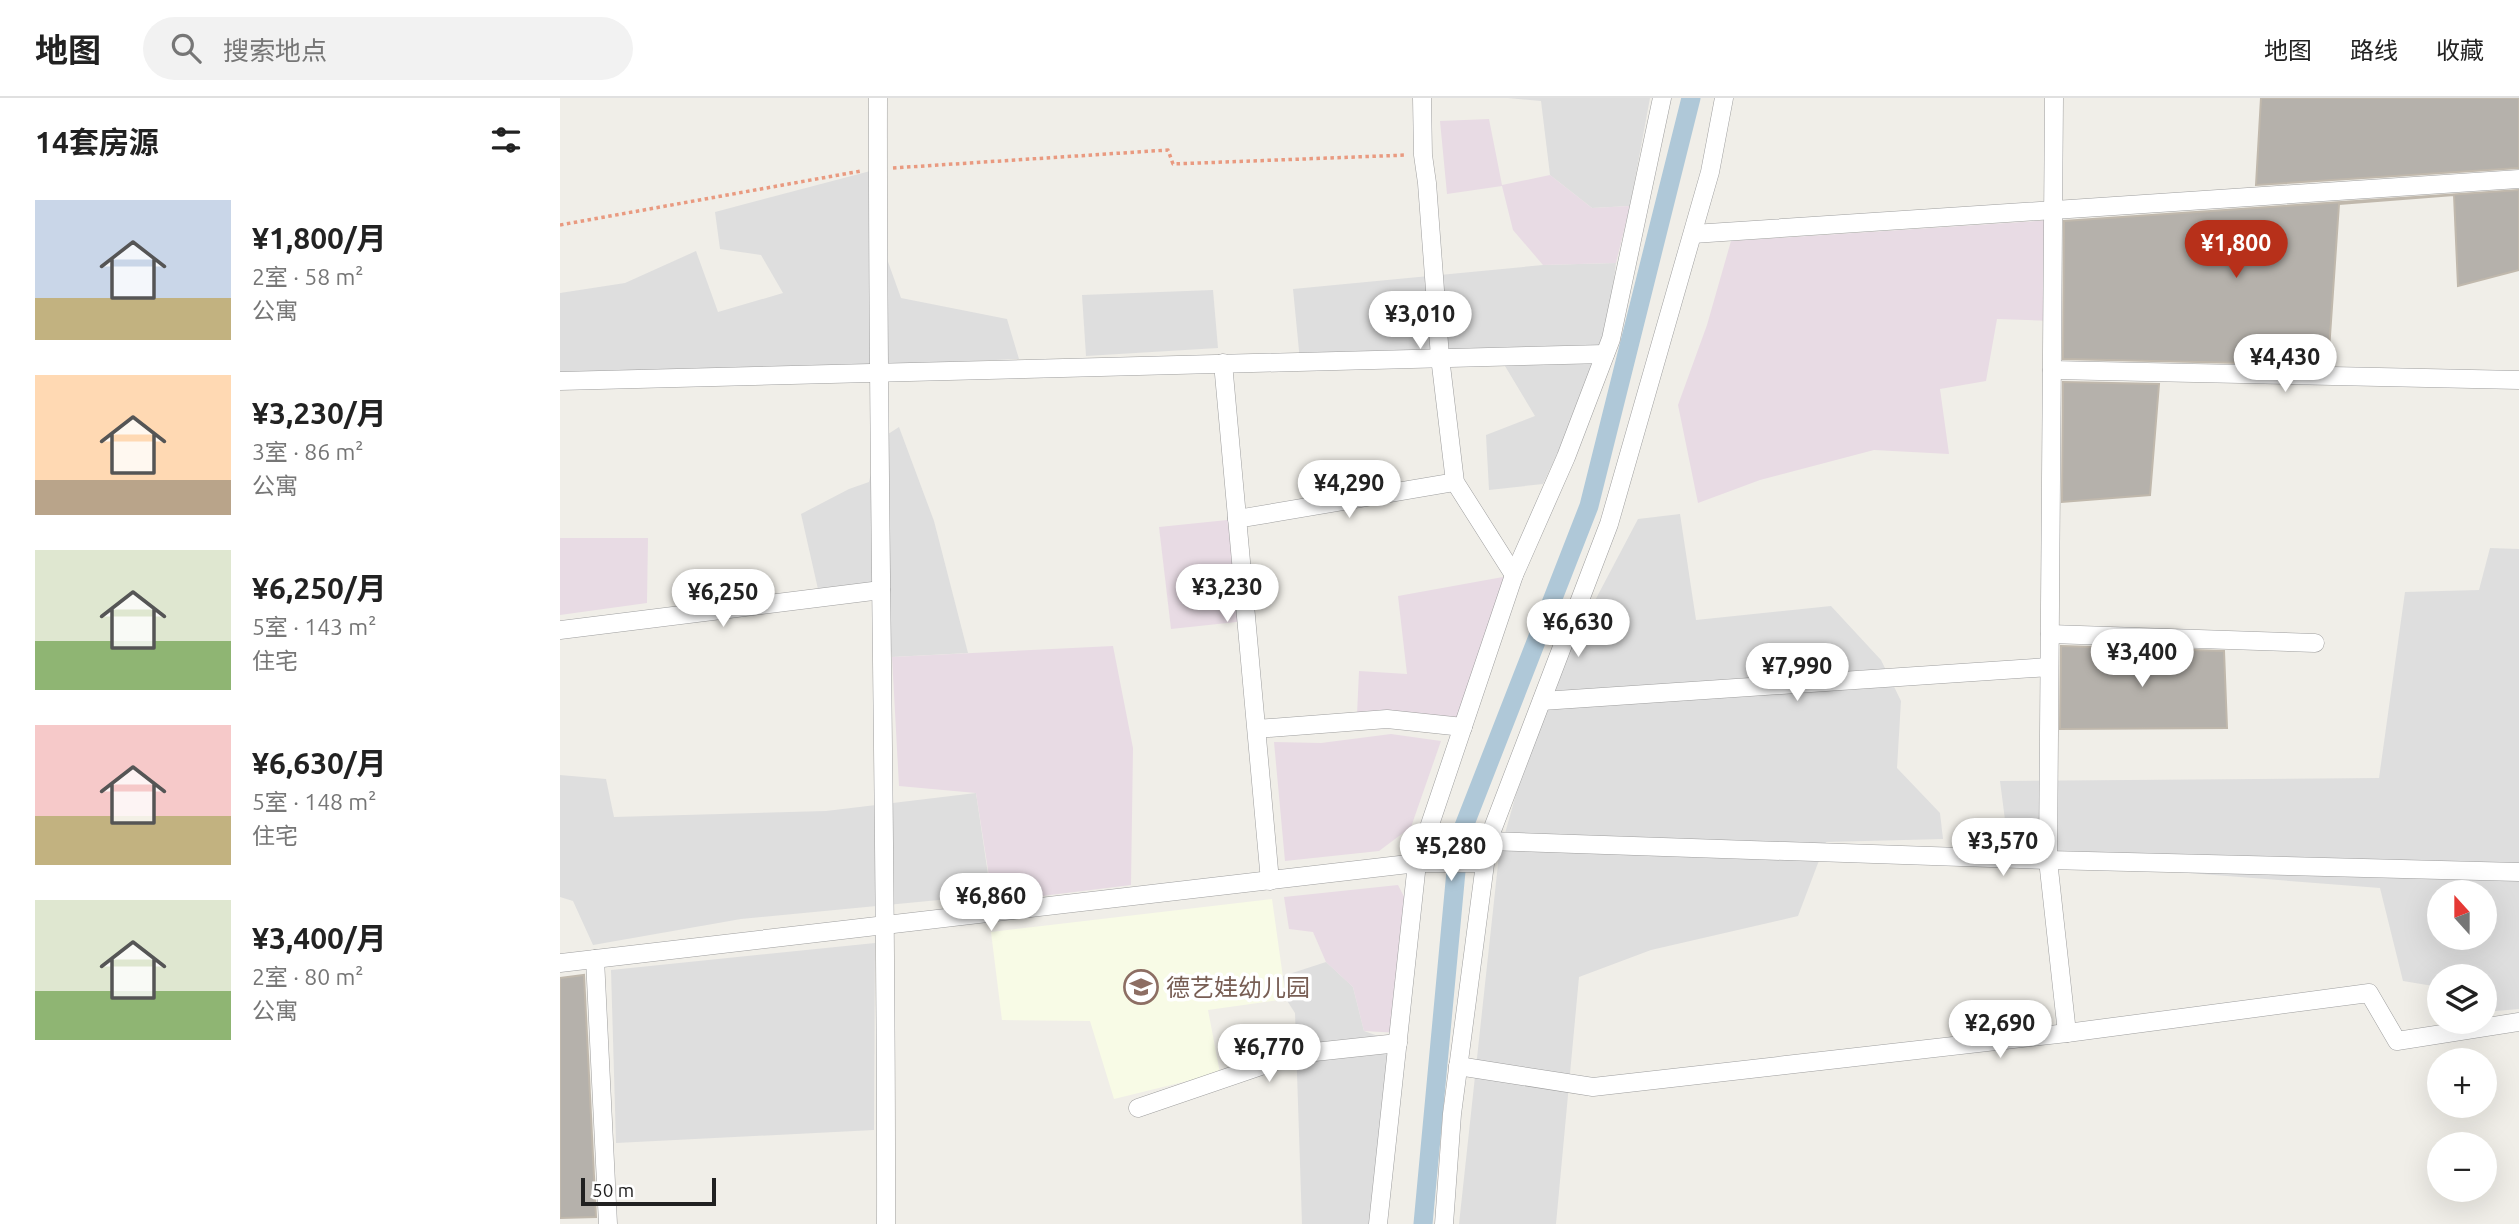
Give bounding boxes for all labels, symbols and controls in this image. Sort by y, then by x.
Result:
search box [143,17,633,80]
icon: search [167,29,205,67]
text: 地图 [35,31,101,68]
text: 搜索地点 [223,36,327,65]
text: 地图 [2264,37,2312,64]
text: 路线 [2350,37,2398,64]
text: 收藏 [2436,37,2484,64]
icon: filters [487,121,525,159]
text: 14套房源 [35,125,159,159]
pin: ¥1,800 [2179,220,2293,280]
text: ¥1,800/月 [252,221,387,255]
icon: home [91,228,175,312]
text: ¥1,800 [2201,230,2271,255]
text: 2室 · 58 m² [252,264,363,289]
pin: ¥3,010 [1363,292,1477,351]
text: 公寓 [252,298,298,323]
text: ¥3,010 [1385,301,1455,326]
pin: ¥4,430 [2228,334,2342,394]
text: ¥4,430 [2250,344,2320,369]
text: ¥3,230/月 [252,396,387,430]
icon: home [91,403,175,487]
text: 3室 · 86 m² [252,439,363,464]
pin: ¥4,290 [1292,460,1406,520]
text: ¥4,290 [1314,470,1384,495]
text: 公寓 [252,473,298,498]
pin: ¥3,230 [1170,564,1284,624]
pin: ¥6,250 [666,570,780,629]
text: ¥6,250/月 [252,571,387,605]
text: ¥3,230 [1192,574,1262,599]
icon: home [91,578,175,662]
text: ¥6,250 [688,579,758,604]
pin: ¥6,630 [1521,600,1635,659]
text: ¥6,630 [1543,609,1613,634]
text: 5室 · 143 m² [252,614,376,639]
pin: ¥3,400 [2085,630,2199,689]
text: ¥3,400 [2107,639,2177,664]
pin: ¥7,990 [1740,644,1854,703]
text: 住宅 [252,648,298,673]
text: ¥7,990 [1762,653,1832,678]
text: ¥6,630/月 [252,746,387,780]
icon: home [91,753,175,837]
text: 5室 · 148 m² [252,789,376,814]
pin: ¥3,570 [1946,818,2060,878]
text: 住宅 [252,823,298,848]
pin: ¥5,280 [1394,824,1508,883]
text: ¥3,570 [1968,828,2038,853]
text: ¥5,280 [1416,833,1486,858]
pin: ¥6,860 [934,874,1048,933]
north arrow [2427,880,2497,950]
map controls [2427,880,2497,1202]
text: ¥6,860 [956,883,1026,908]
text: ¥3,400/月 [252,921,387,955]
icon: home [91,928,175,1012]
text: 2室 · 80 m² [252,964,363,989]
button: layers [2427,964,2497,1034]
school or university icon: 德艺娃幼儿园 [1122,968,1160,1006]
place label: 德艺娃幼儿园 [1166,974,1310,1001]
text: 公寓 [252,998,298,1023]
pin: ¥2,690 [1943,1000,2057,1060]
text: ¥2,690 [1965,1010,2035,1035]
pin: ¥6,770 [1212,1024,1326,1084]
text: ¥6,770 [1234,1034,1304,1059]
button: + [2427,1048,2497,1118]
button: − [2427,1132,2497,1202]
scale bar [581,1175,716,1207]
text: 50 m [592,1179,634,1201]

